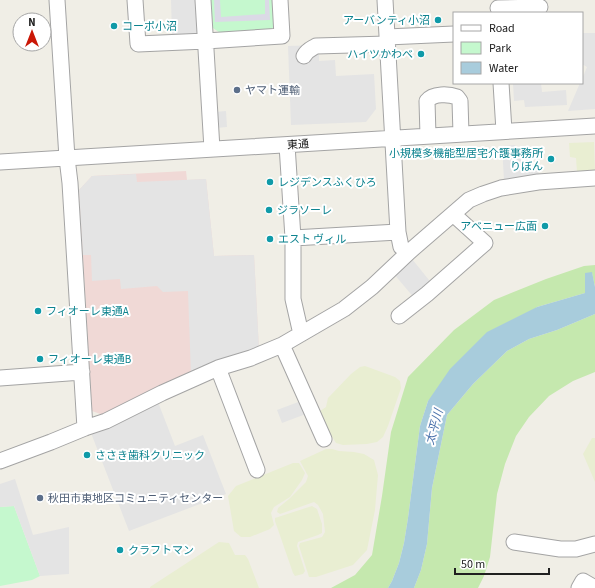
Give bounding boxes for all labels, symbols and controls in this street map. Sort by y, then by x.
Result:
north arrow [12,12,52,52]
legend [453,12,583,84]
place label: アーバンティ小沼 [343,13,430,28]
text: N [28,15,36,30]
marker: アーバンティ小沼 [433,15,443,25]
place label: コーポ小沼 [122,19,177,34]
text: Road [489,20,515,37]
marker: コーポ小沼 [109,21,119,31]
text: Park [489,40,511,57]
place label: ハイツかわべ [347,47,413,62]
marker: ハイツかわべ [416,49,426,59]
text: Water [489,60,519,77]
place label: ヤマト運輸 [245,83,300,98]
marker: ヤマト運輸 [232,85,242,95]
street label: 東通 [287,136,310,153]
place label: 小規模多機能型居宅介護事務所 りぼん [389,146,544,174]
marker: 小規模多機能型居宅介護事務所 りぼん [546,154,556,164]
place label: レジデンスふくひろ [278,175,377,190]
marker: レジデンスふくひろ [265,177,275,187]
place label: ジラソーレ [277,203,332,218]
marker: ジラソーレ [264,205,274,215]
place label: アベニュー広面 [460,219,537,234]
marker: アベニュー広面 [540,221,550,231]
place label: エスト ヴィル [278,232,346,247]
marker: エスト ヴィル [265,234,275,244]
place label: フィオーレ東通A [46,304,129,319]
marker: フィオーレ東通A [33,306,43,316]
place label: フィオーレ東通B [48,352,132,367]
marker: フィオーレ東通B [35,354,45,364]
water label: 太平川 [421,406,448,447]
place label: ささき歯科クリニック [95,448,205,463]
marker: ささき歯科クリニック [82,450,92,460]
place label: 秋田市東地区コミュニティセンター [48,491,223,506]
marker: 秋田市東地区コミュニティセンター [35,493,45,503]
place label: クラフトマン [128,543,194,558]
marker: クラフトマン [115,545,125,555]
scale bar [455,550,549,576]
text: 50 m [461,556,485,573]

